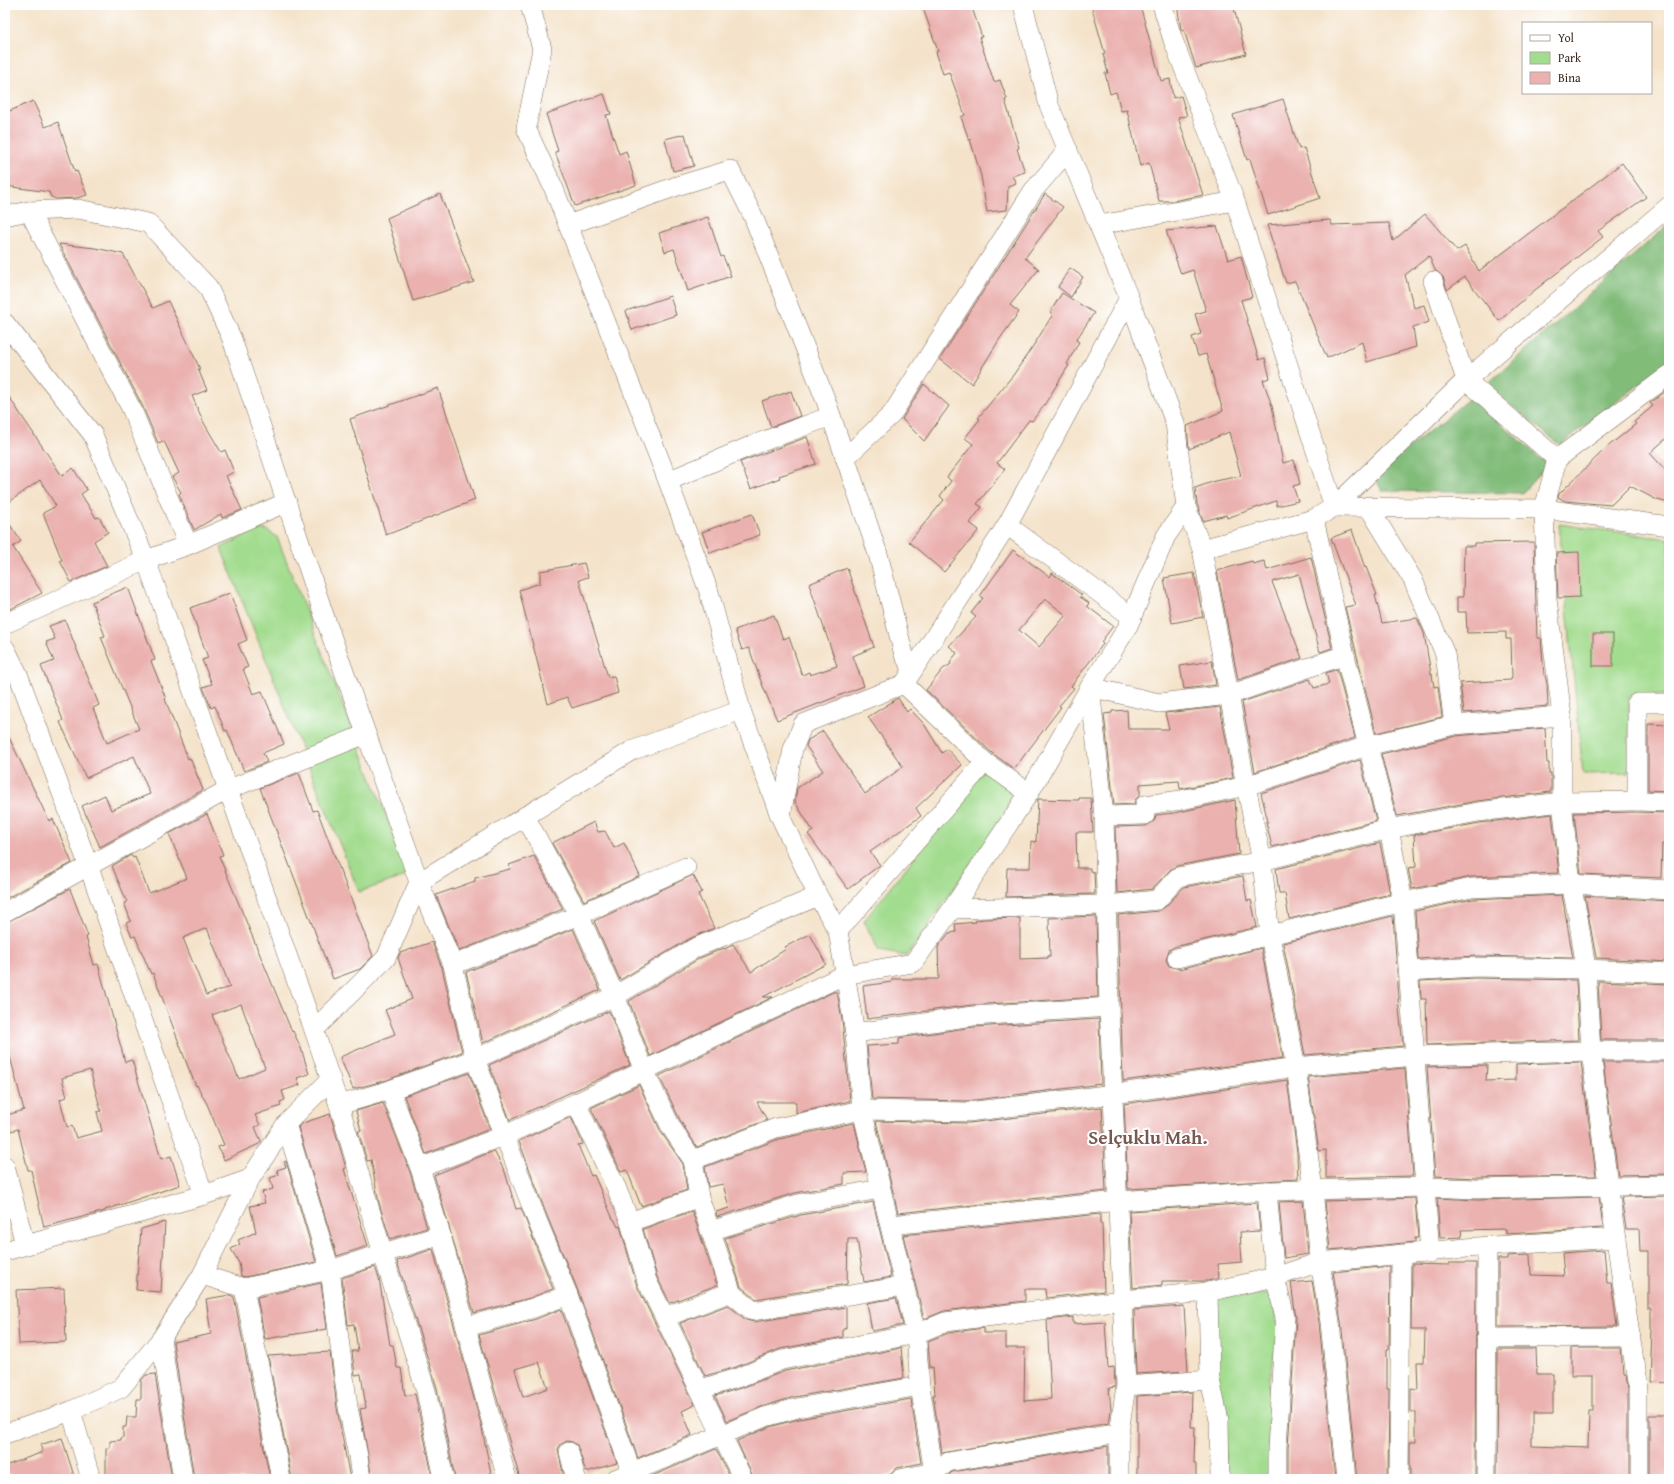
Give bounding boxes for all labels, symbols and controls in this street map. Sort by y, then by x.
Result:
legend [1522,22,1652,94]
text: Yol [1558,29,1575,46]
text: Park [1558,49,1582,66]
text: Bina [1558,69,1581,86]
district label: Selçuklu Mah. [1088,1123,1208,1151]

